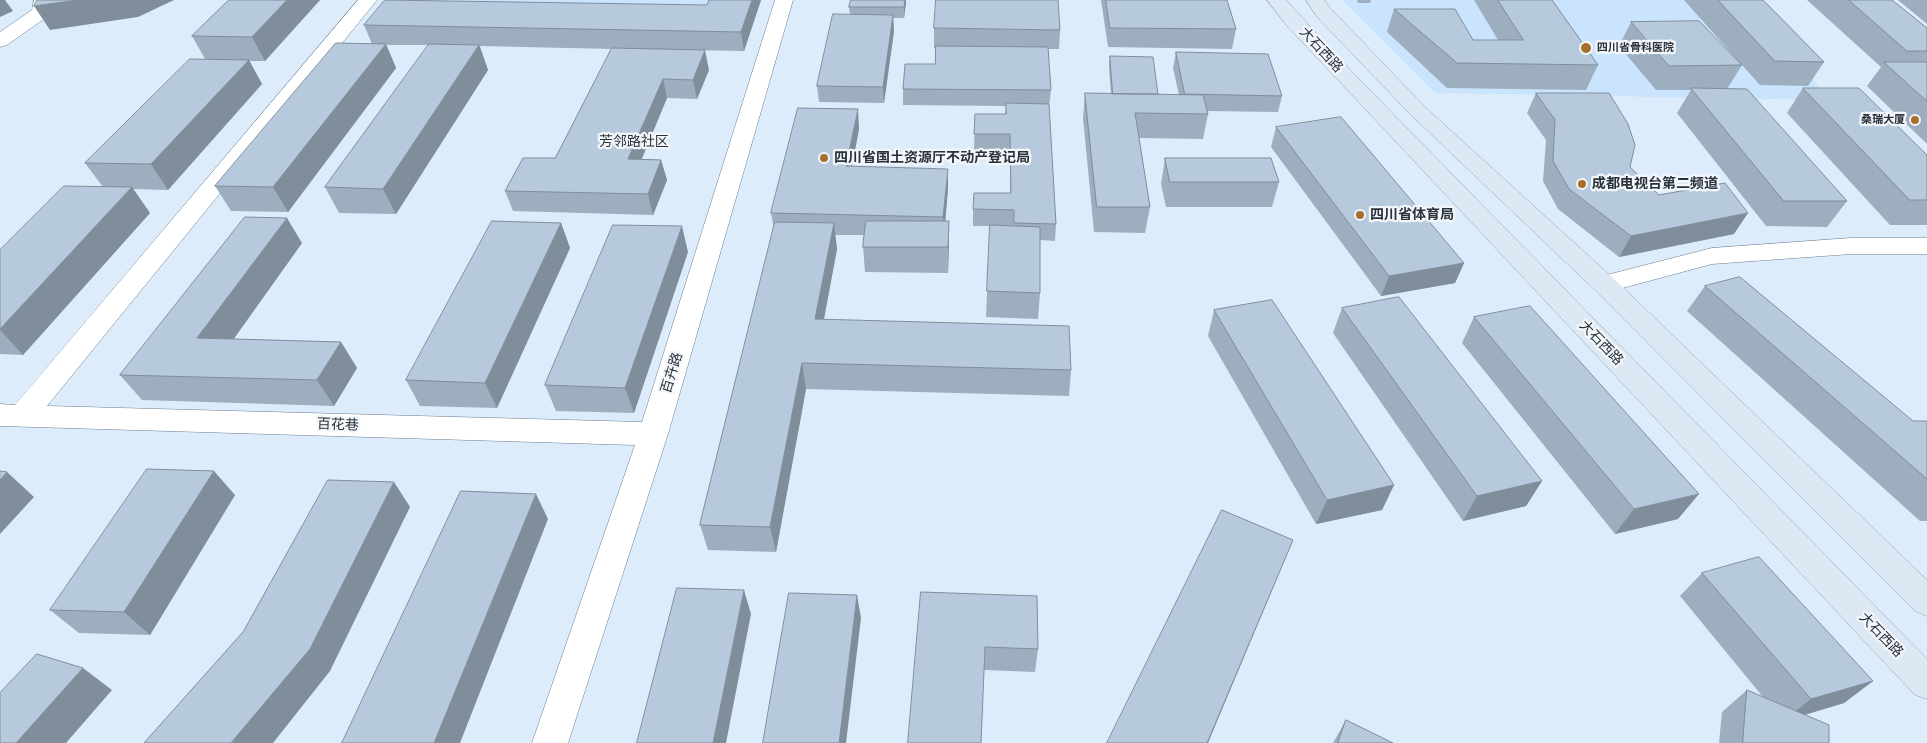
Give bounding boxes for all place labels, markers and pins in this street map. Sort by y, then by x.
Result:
marker: 四川省骨科医院 [1579,41,1593,55]
place label: 四川省骨科医院 [1597,41,1674,55]
place label: 桑瑞大厦 [1861,113,1905,127]
marker: 桑瑞大厦 [1909,114,1921,126]
place label: 四川省国土资源厅不动产登记局 [834,150,1030,166]
marker: 四川省国土资源厅不动产登记局 [818,152,830,164]
place label: 成都电视台第二频道 [1592,176,1718,192]
marker: 成都电视台第二频道 [1576,178,1588,190]
place label: 四川省体育局 [1370,207,1454,223]
marker: 四川省体育局 [1354,209,1366,221]

